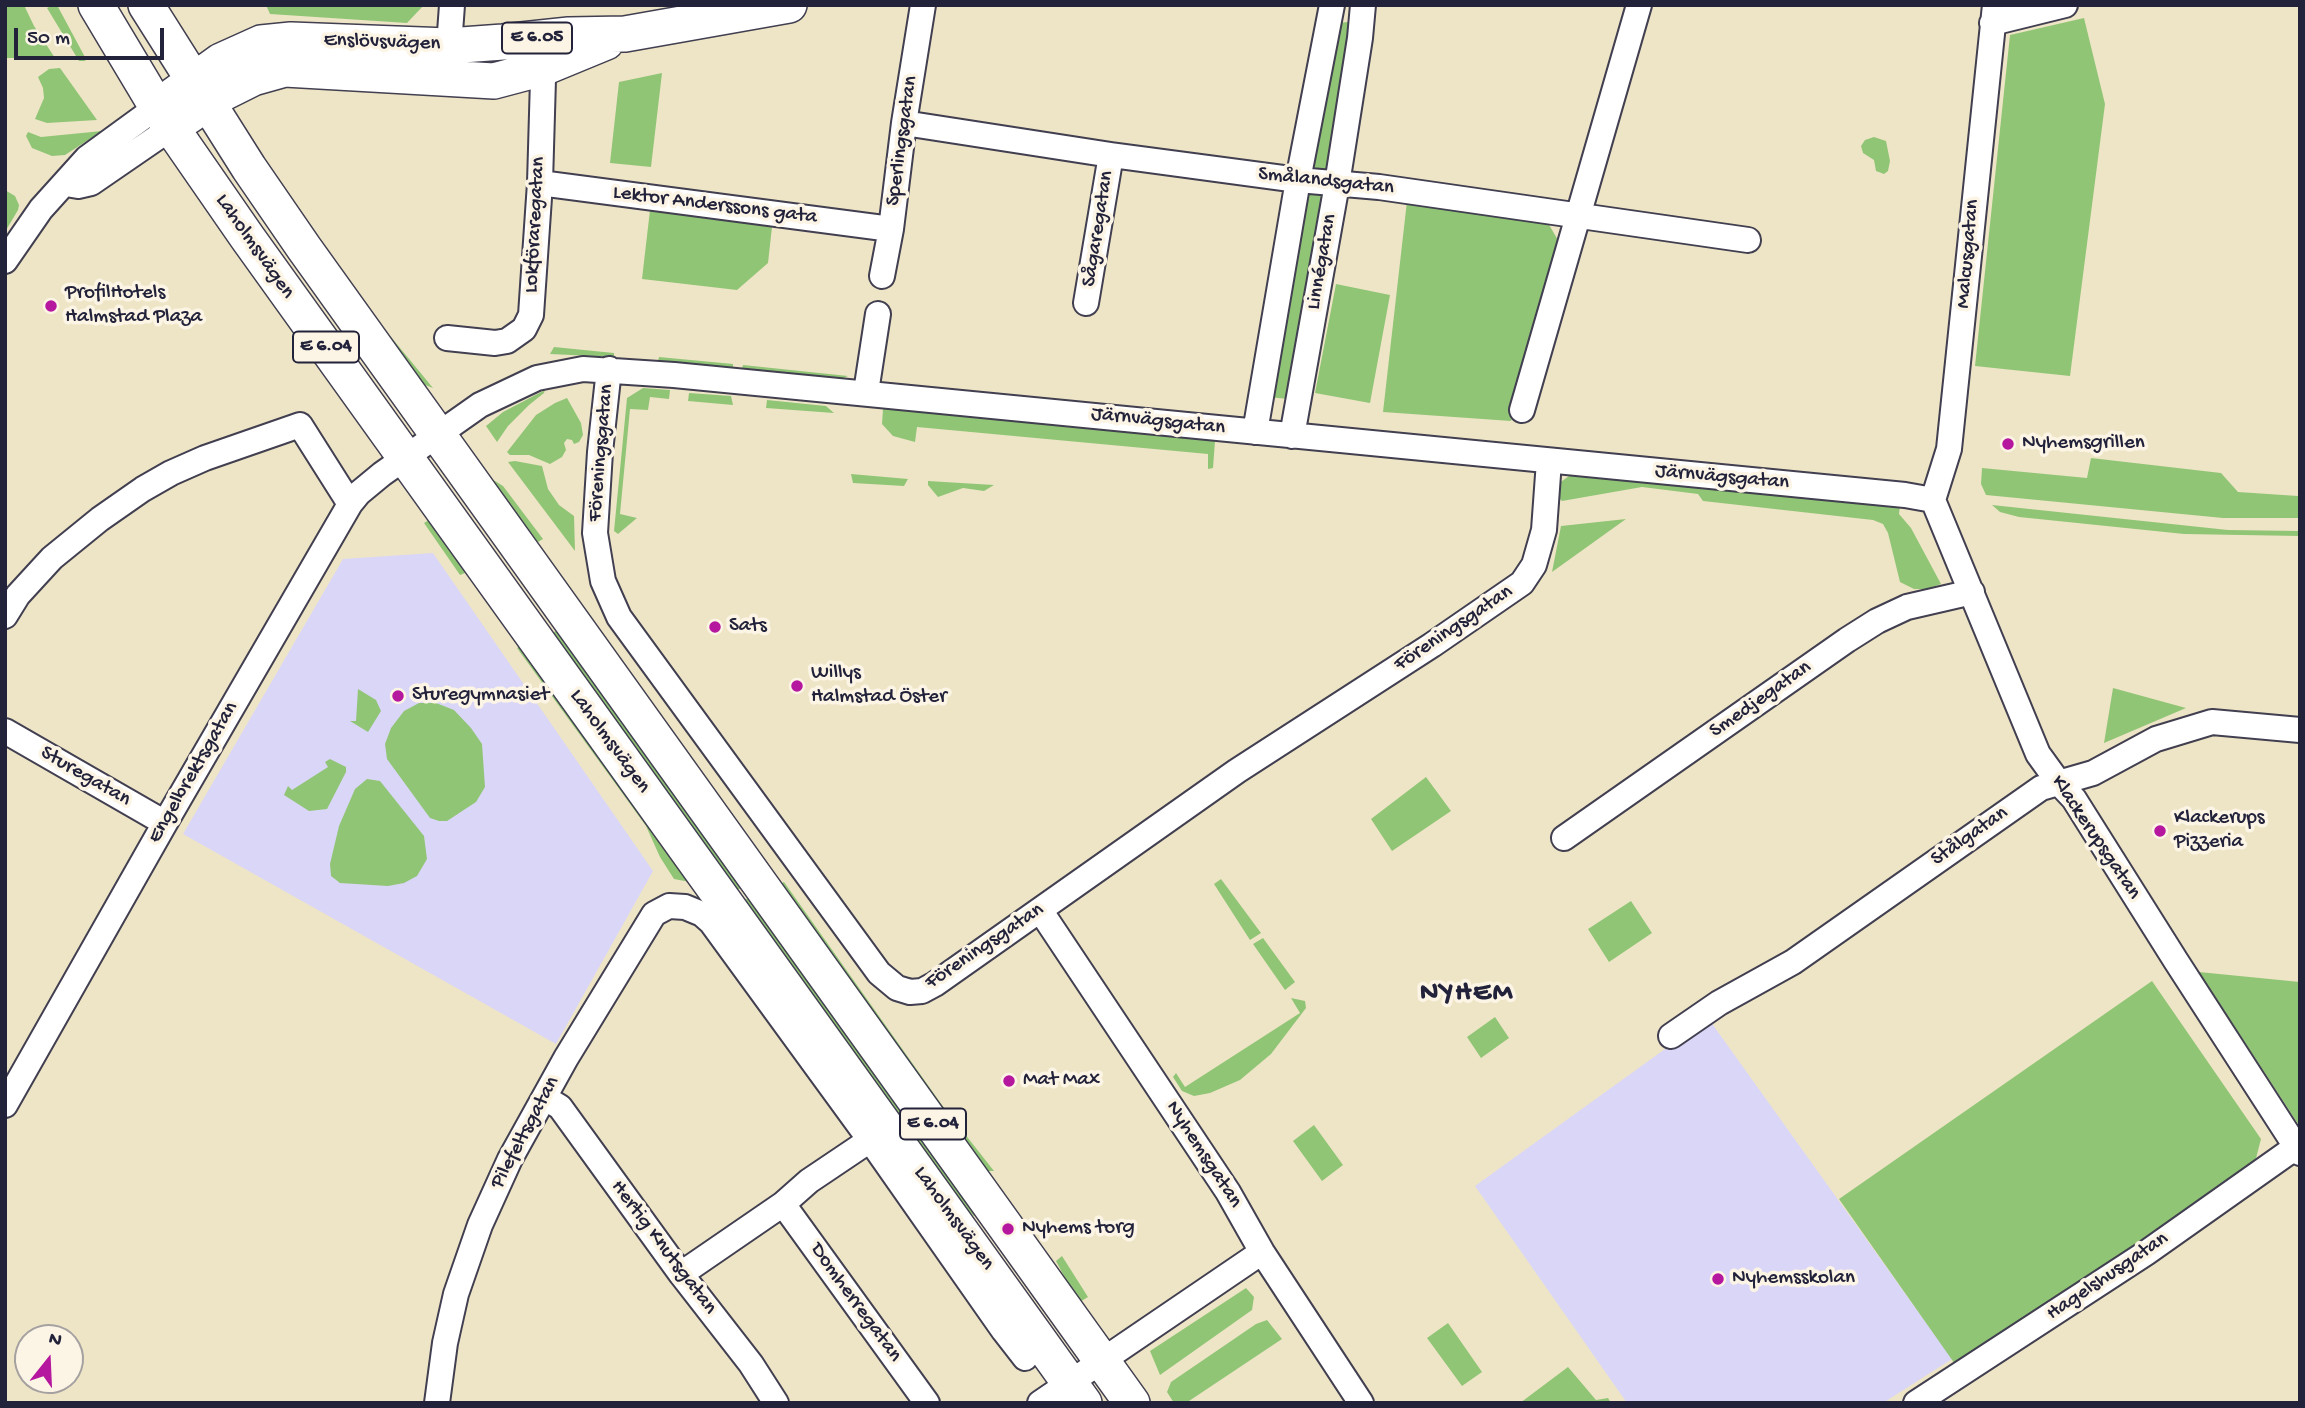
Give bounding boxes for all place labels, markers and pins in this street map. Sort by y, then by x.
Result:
place label: ProfilHotels Halmstad Plaza [65,281,202,331]
marker: ProfilHotels Halmstad Plaza [43,298,59,314]
place label: Nyhemsgrillen [2022,431,2145,457]
marker: Nyhemsgrillen [2000,436,2016,452]
place label: Sats [729,614,767,640]
marker: Sats [707,619,723,635]
place label: Willys Halmstad Öster [811,661,947,711]
marker: Willys Halmstad Öster [789,678,805,694]
place label: Sturegymnasiet [412,683,549,709]
marker: Sturegymnasiet [390,688,406,704]
place label: Klackerups Pizzeria [2174,806,2265,856]
marker: Klackerups Pizzeria [2152,823,2168,839]
place label: Mat Max [1023,1068,1100,1094]
marker: Mat Max [1001,1073,1017,1089]
place label: Nyhems torg [1022,1216,1135,1242]
marker: Nyhems torg [1000,1221,1016,1237]
place label: Nyhemsskolan [1732,1266,1855,1292]
marker: Nyhemsskolan [1710,1271,1726,1287]

